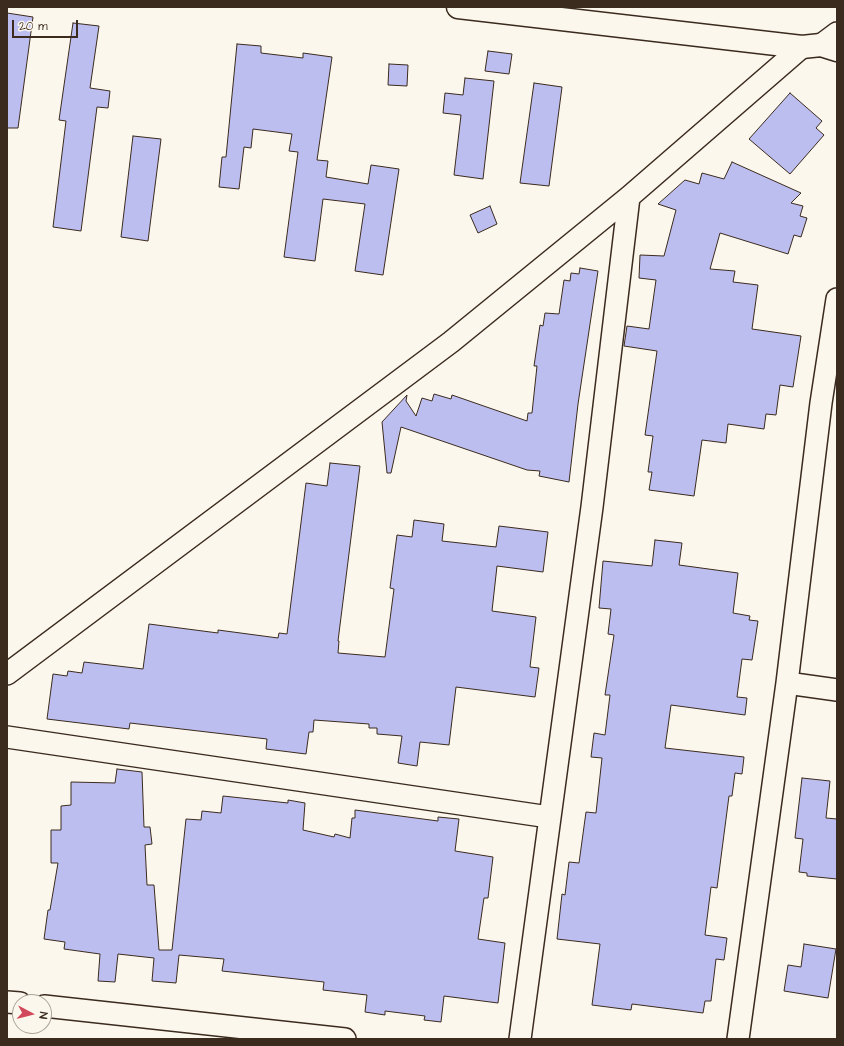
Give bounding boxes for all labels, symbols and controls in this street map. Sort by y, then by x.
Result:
scale bar [14,12,80,38]
text: 20 m [19,18,48,35]
north arrow [12,994,52,1034]
text: N [36,1011,51,1020]

